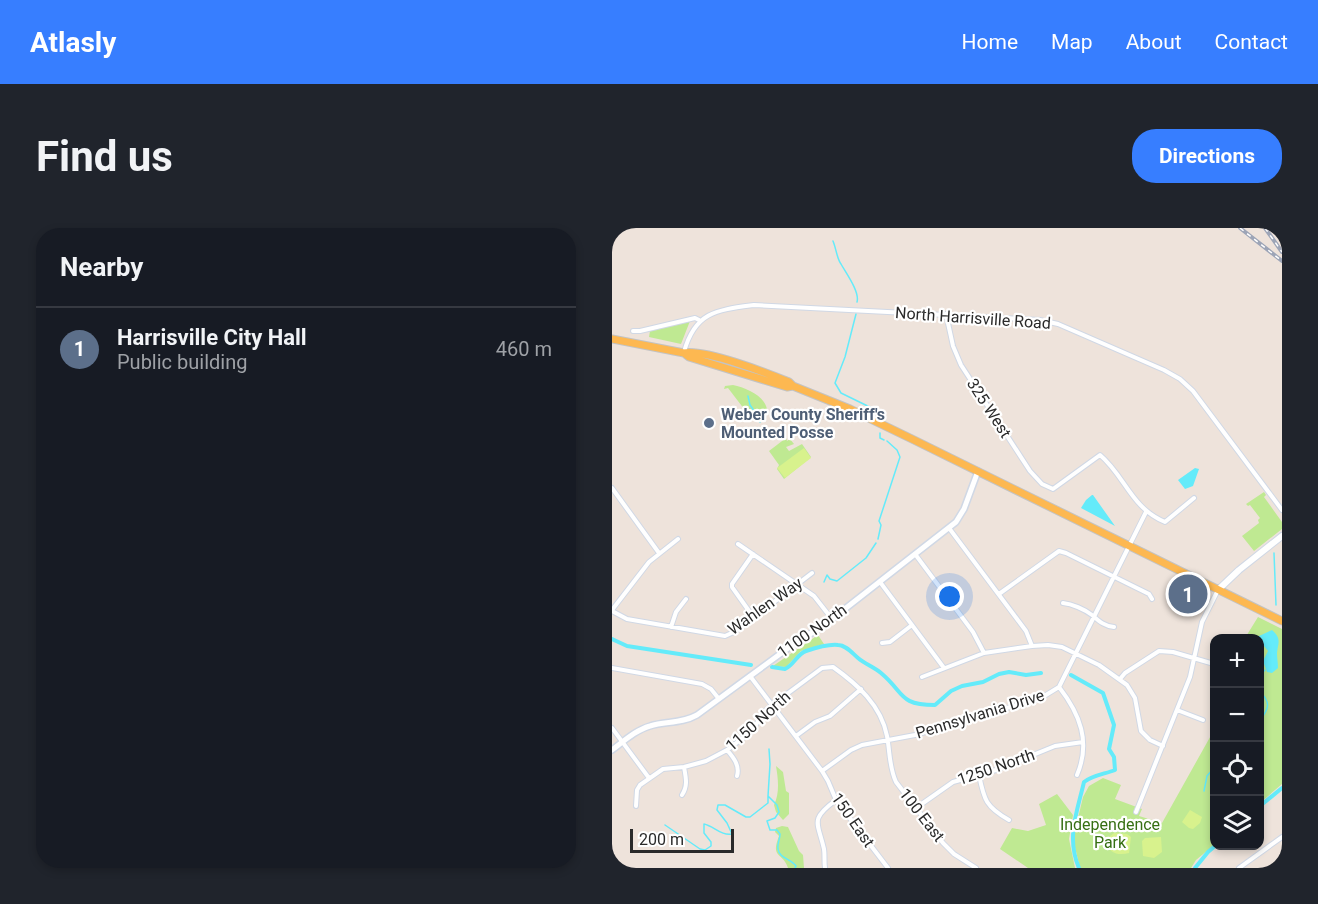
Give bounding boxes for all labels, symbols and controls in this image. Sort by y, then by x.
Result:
text: Atlasly [30,26,116,59]
text: Home [962,30,1018,54]
text: Map [1051,30,1093,54]
text: About [1126,30,1182,54]
text: Contact [1215,30,1288,54]
button: Directions [1132,129,1282,183]
text: Find us [36,132,173,181]
text: Nearby [60,252,143,282]
street label: North Harrisville Road [894,303,1052,333]
text: Harrisville City Hall [117,325,307,350]
text: 1 [74,337,85,361]
text: 460 m [496,337,552,361]
text: Public building [117,350,247,374]
street label: 325 West [963,375,1015,441]
place label: Weber County Sheriff's Mounted Posse [721,405,885,442]
marker: Weber County Sheriff's Mounted Posse [702,416,716,430]
pin: 1 [1168,572,1208,616]
street label: Wahlen Way [724,573,806,639]
your location [935,582,964,611]
street label: 1100 North [774,600,850,662]
map controls [1210,634,1264,850]
button: + [1210,634,1264,688]
street label: Pennsylvania Drive [913,685,1047,743]
street label: 1150 North [722,687,794,755]
button: − [1210,688,1264,742]
button: locate [1210,742,1264,796]
street label: 1250 North [955,745,1037,789]
street label: 100 East [895,785,949,845]
street label: 150 East [827,789,879,851]
button: layers [1210,796,1264,850]
park label: Independence Park [1060,815,1160,852]
scale bar [630,826,734,854]
text: 200 m [639,830,684,849]

